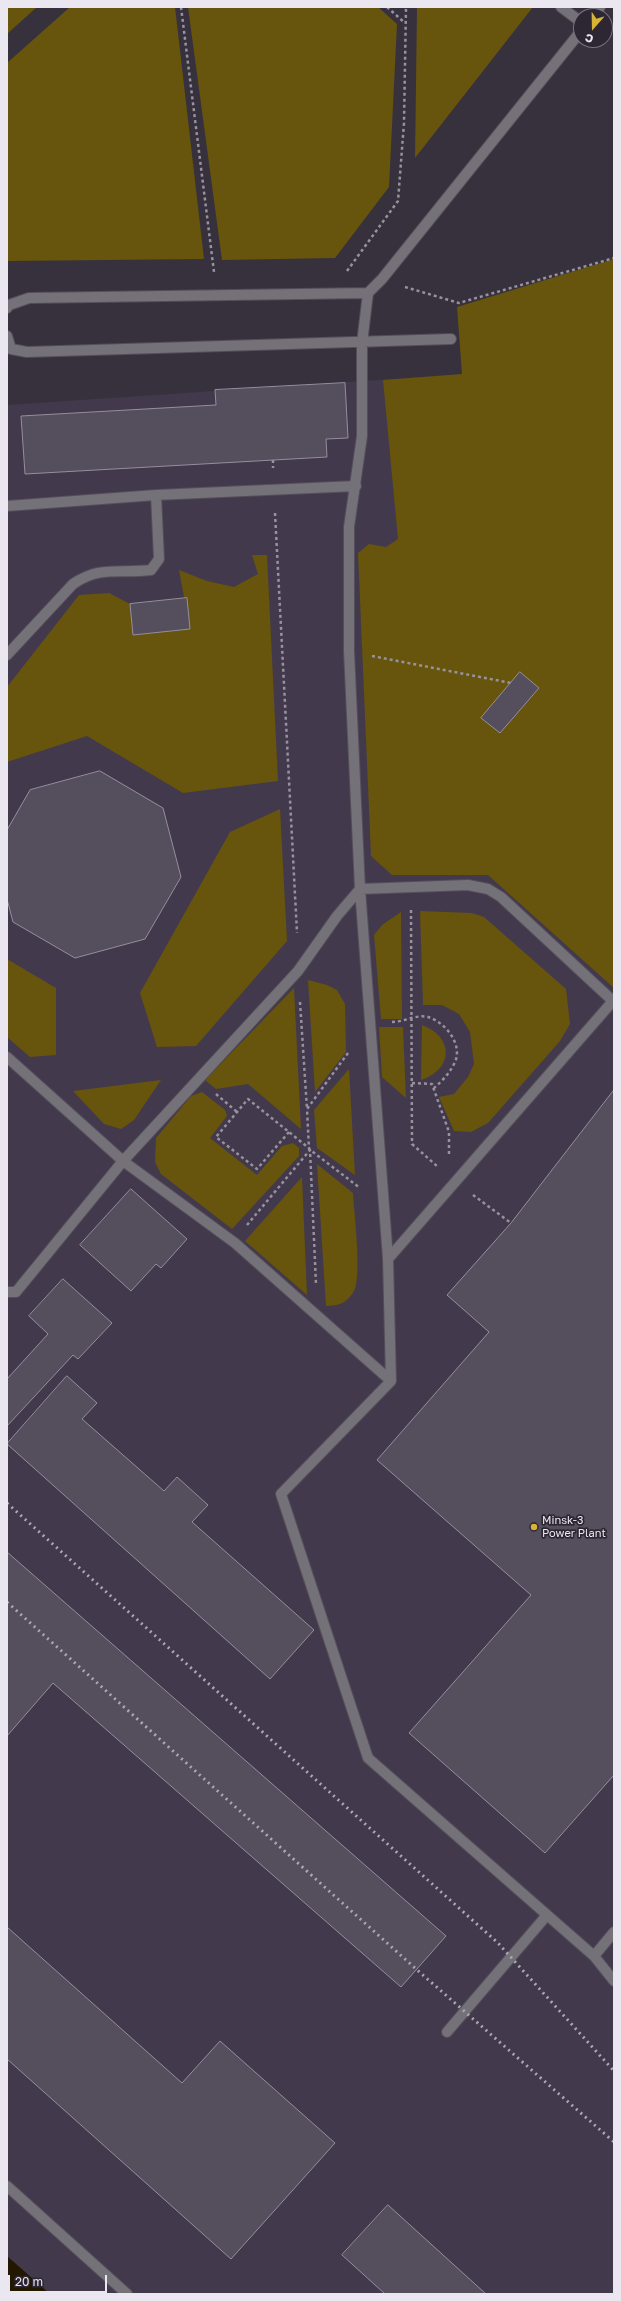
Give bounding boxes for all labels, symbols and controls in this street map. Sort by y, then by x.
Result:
north arrow [573,8,613,48]
text: С [583,31,595,46]
place label: Minsk-3 Power Plant [542,1514,606,1540]
marker: Minsk-3 Power Plant [529,1522,539,1532]
scale bar [10,2267,109,2293]
text: 20 m [15,2274,43,2289]

